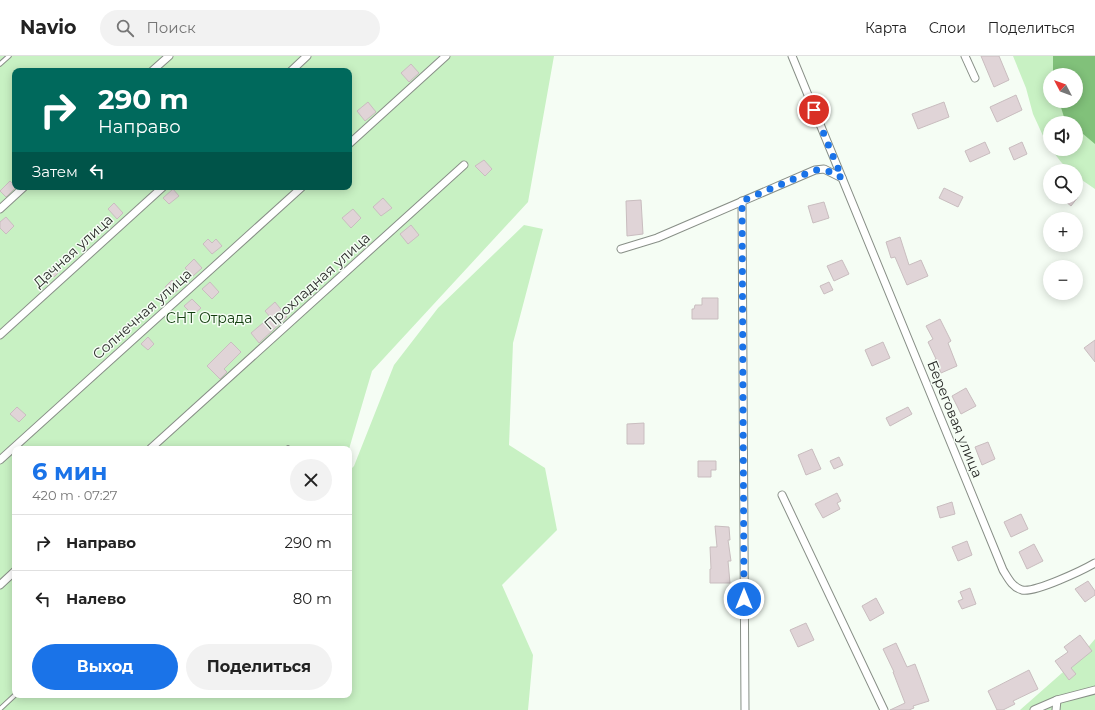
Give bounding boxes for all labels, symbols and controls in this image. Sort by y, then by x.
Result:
search box [100,10,380,46]
text: Navio [20,16,76,39]
icon: search [114,17,136,39]
text: Поиск [146,18,196,37]
text: Карта [865,19,907,37]
text: Слои [929,19,966,37]
text: Поделиться [988,19,1075,37]
north arrow [1043,68,1083,108]
map controls [1043,68,1083,300]
text: 290 m [98,82,189,116]
icon: right [32,84,84,136]
pin [797,93,831,127]
icon: arrive [803,99,825,121]
text: Направо [98,116,181,138]
button: sound [1043,116,1083,156]
icon: left [86,160,108,182]
text: Затем [32,162,78,181]
button: search [1043,164,1083,204]
street label: Дачная улица [29,210,117,292]
button: + [1043,212,1083,252]
street label: Прохладная улица [260,229,374,333]
button: − [1043,260,1083,300]
street label: Солнечная улица [89,265,195,363]
park label: СНТ Отрада [166,309,252,327]
street label: Береговая улица [923,358,987,480]
text: 6 мин [32,457,107,486]
button: close [290,459,332,501]
text: 420 m · 07:27 [32,487,118,503]
icon: right [32,532,54,554]
text: Направо [66,533,136,552]
text: 290 m [285,533,332,552]
position arrow [723,578,765,620]
icon: left [32,588,54,610]
text: Налево [66,589,126,608]
text: 80 m [293,589,332,608]
button: Выход [32,644,178,690]
button: Поделиться [186,644,332,690]

